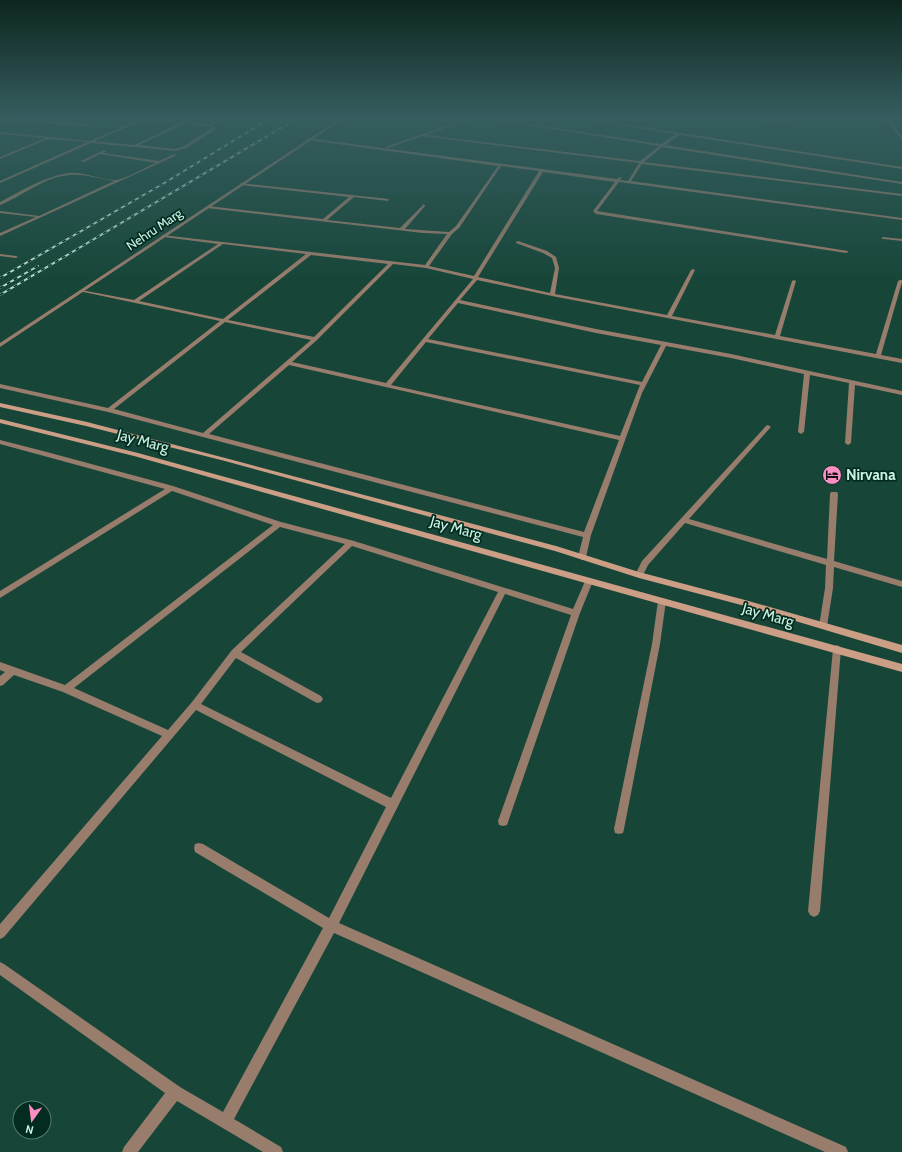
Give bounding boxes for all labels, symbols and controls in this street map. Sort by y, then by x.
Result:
street label: Nehru Marg [123,204,185,253]
street label: Jay Marg [114,425,171,457]
hotel icon: Nirvana [821,464,843,486]
place label: Nirvana [846,466,896,484]
street label: Jay Marg [427,512,484,544]
street label: Jay Marg [739,599,796,631]
north arrow [12,1100,52,1140]
text: N [24,1122,35,1137]

